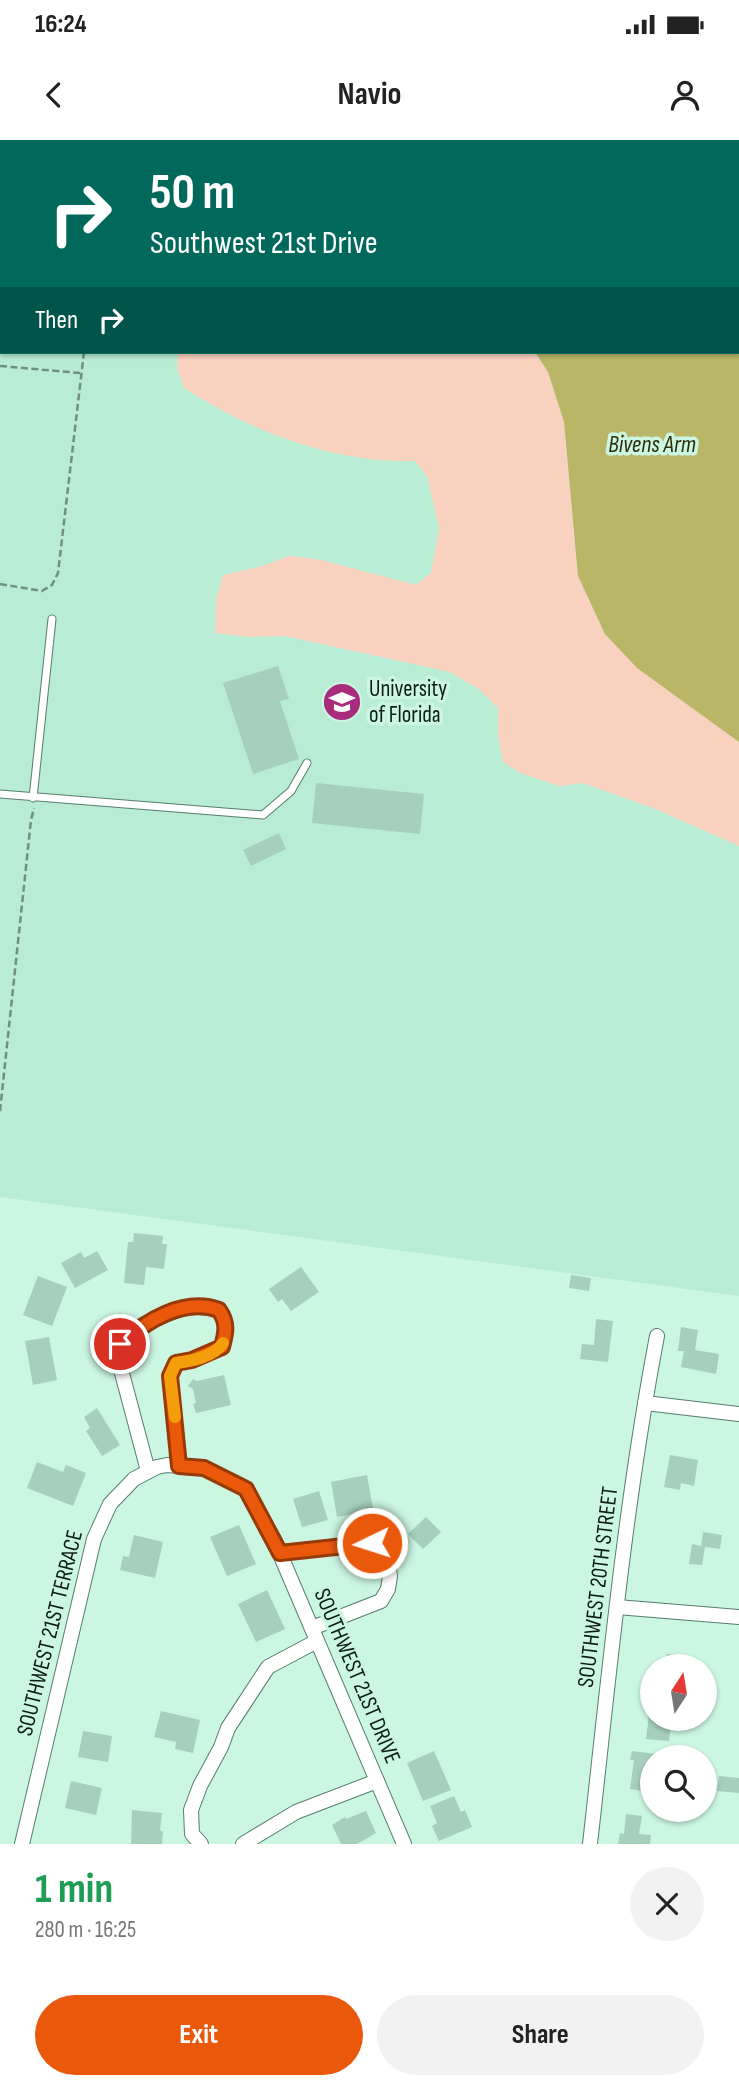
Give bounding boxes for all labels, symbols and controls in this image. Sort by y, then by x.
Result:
text: 16:24 [35,9,87,40]
text: Navio [338,75,401,114]
icon: back [35,76,73,114]
icon: person [666,76,704,114]
text: 50 m [150,164,235,223]
icon: right [35,168,126,259]
text: Southwest 21st Drive [150,224,378,263]
icon: right [92,301,130,339]
text: Then [35,305,78,336]
water label: Bivens Arm [608,430,696,459]
place label: University of Florida [369,675,447,729]
school or university icon: University of Florida [321,681,363,723]
pin [90,1314,150,1374]
icon: arrive [101,1325,139,1363]
street label: SOUTHWEST 20TH STREET [572,1485,624,1689]
position arrow [335,1506,409,1580]
street label: SOUTHWEST 21ST TERRACE [11,1527,89,1739]
street label: SOUTHWEST 21ST DRIVE [308,1584,406,1768]
north arrow [640,1654,718,1731]
map controls [640,1654,717,1822]
button: search [640,1745,717,1822]
text: 1 min [35,1864,113,1915]
button: close [630,1867,704,1941]
text: 280 m · 16:25 [35,1916,136,1944]
button: Exit [35,1995,363,2075]
button: Share [377,1995,704,2075]

